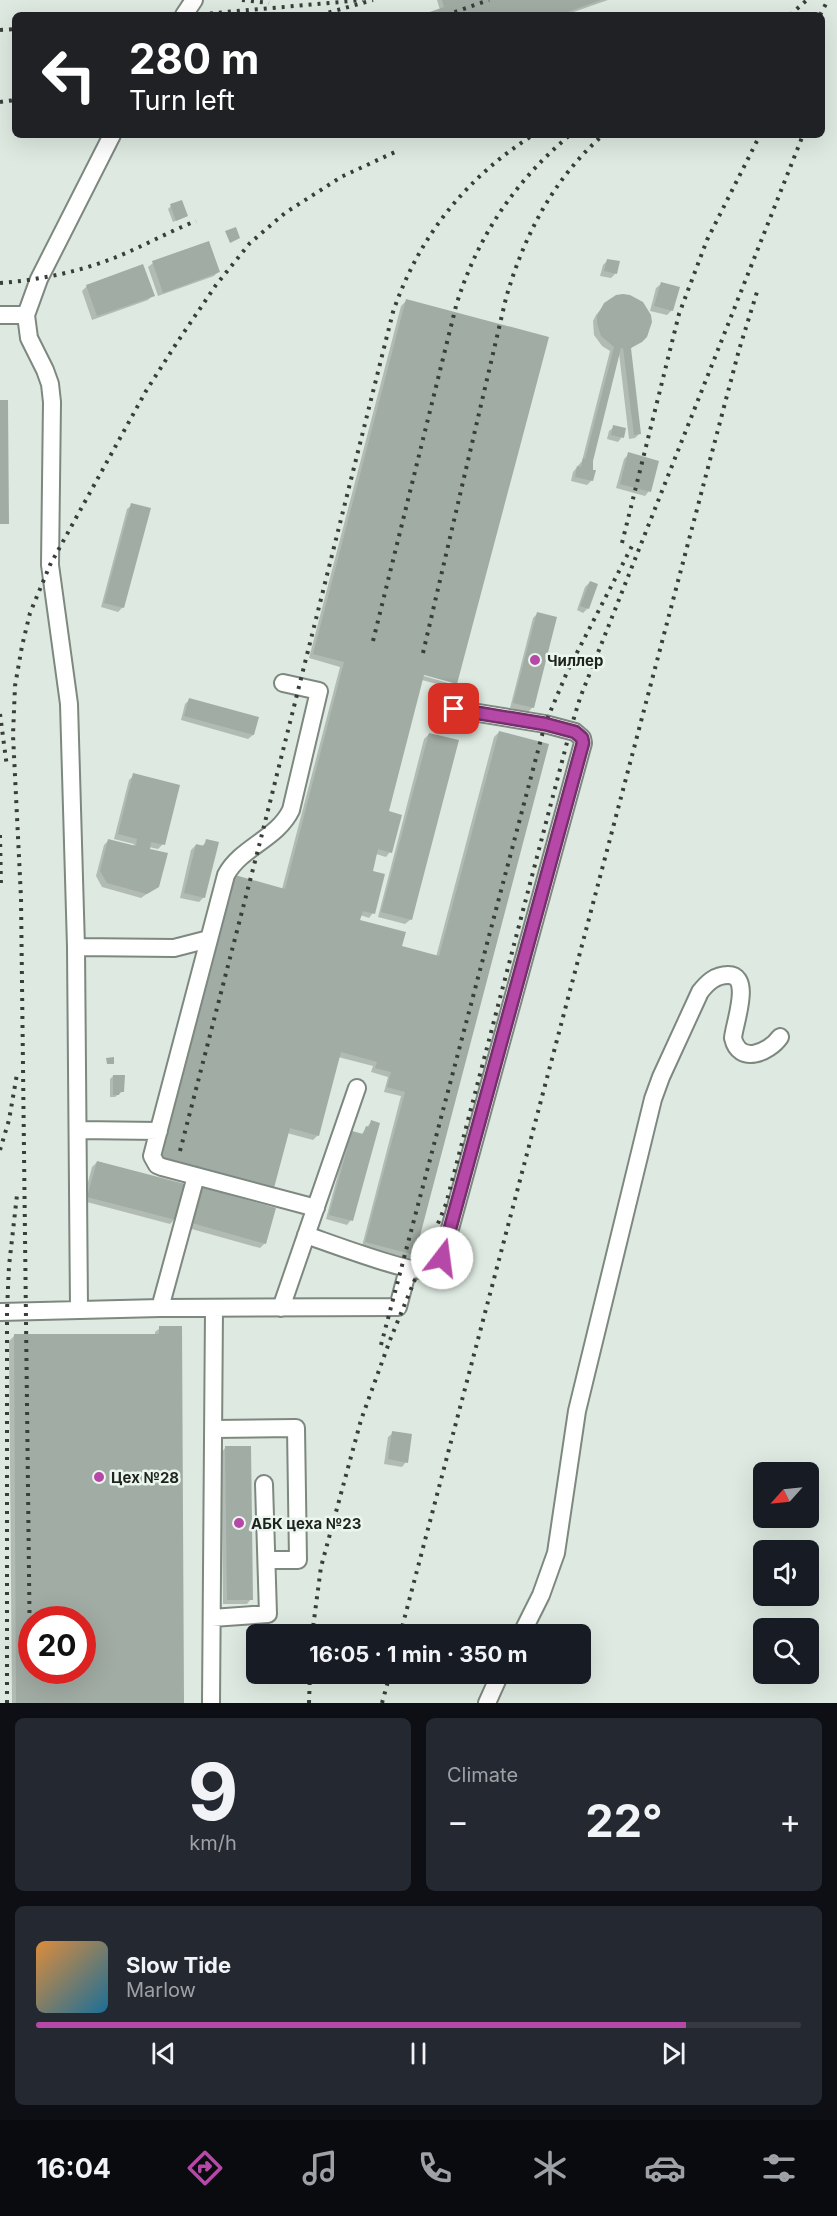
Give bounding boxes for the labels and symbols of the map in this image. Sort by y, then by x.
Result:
place label: Чиллер [547,651,603,670]
marker: Чиллер [528,653,542,667]
pin [428,683,479,734]
position arrow [410,1226,474,1290]
north arrow [753,1462,819,1528]
place label: Цех №28 [111,1468,179,1487]
marker: Цех №28 [92,1470,106,1484]
place label: АБК цеха №23 [251,1514,361,1533]
marker: АБК цеха №23 [232,1516,246,1530]
speed limit sign: 20 [18,1606,96,1684]

